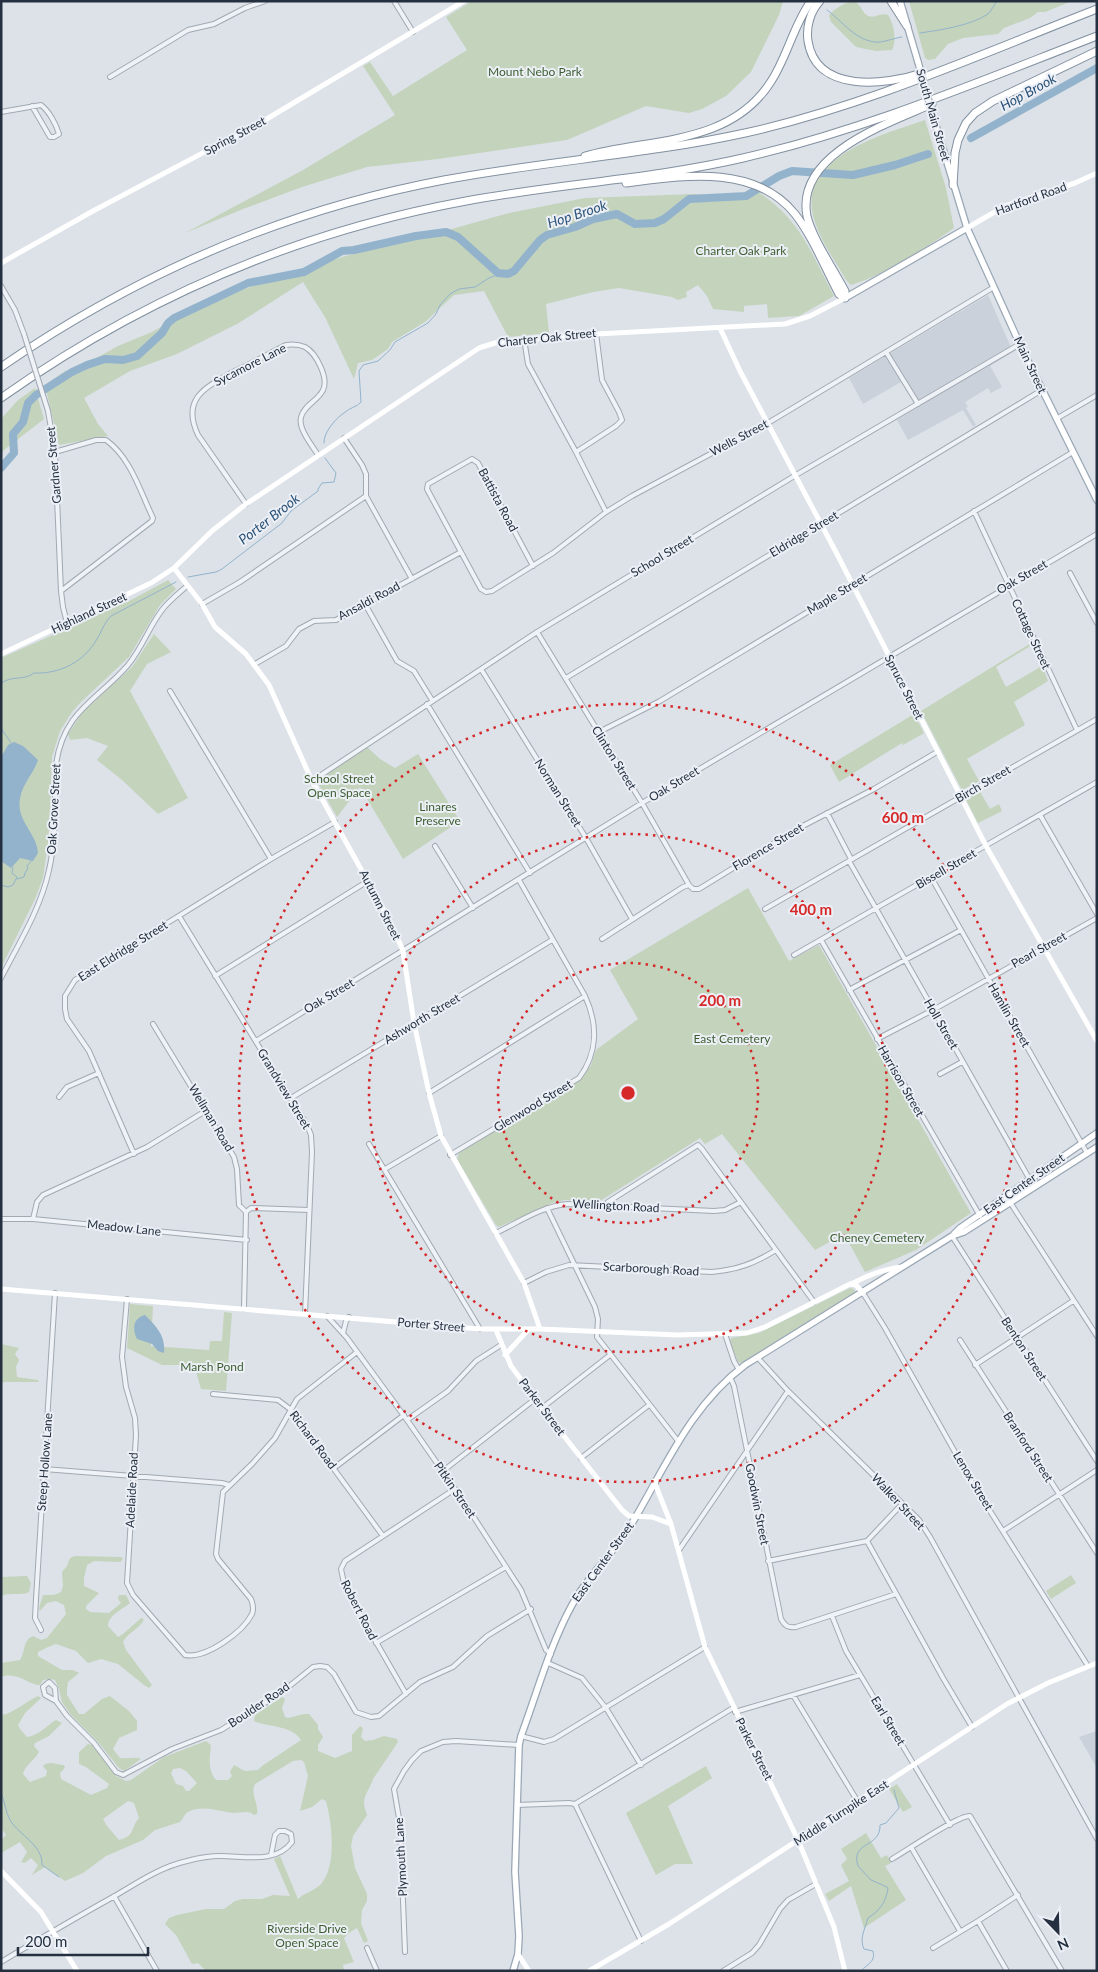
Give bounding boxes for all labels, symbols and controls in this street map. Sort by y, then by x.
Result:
park label: Mount Nebo Park [488,64,583,79]
street label: South Main Street [913,67,954,163]
water label: Hop Brook [997,69,1059,114]
street label: Spring Street [201,113,269,158]
street label: Hartford Road [993,179,1069,218]
water label: Hop Brook [545,196,609,231]
park label: Charter Oak Park [696,243,787,258]
street label: Charter Oak Street [497,325,598,350]
street label: Main Street [1011,334,1050,396]
street label: Sycamore Lane [211,340,288,389]
street label: Wells Street [707,416,771,459]
street label: Gardner Street [43,425,64,504]
street label: Battista Road [475,465,521,534]
water label: Porter Brook [235,489,303,548]
street label: Eldridge Street [767,507,841,560]
street label: School Street [628,531,696,580]
street label: Oak Street [994,556,1050,597]
street label: Maple Street [804,569,870,617]
street label: Ansaldi Road [335,578,402,623]
street label: Highland Street [49,588,130,637]
street label: Cottage Street [1009,596,1055,672]
street label: Spruce Street [882,652,928,722]
street label: Clinton Street [589,723,640,793]
street label: Norman Street [532,756,586,830]
street label: Birch Street [952,761,1014,805]
street label: Oak Grove Street [44,762,63,855]
street label: Oak Street [646,762,702,804]
park label: School Street Open Space [304,771,375,800]
park label: Linares Preserve [415,799,461,828]
text: 600 m [882,808,924,826]
street label: Florence Street [730,819,807,874]
street label: Bissell Street [913,845,979,892]
street label: Autumn Street [356,867,405,943]
text: 400 m [790,900,832,918]
street label: East Eldridge Street [75,917,171,984]
street label: Pearl Street [1008,928,1070,971]
street label: Oak Street [301,974,357,1016]
street label: Hamlin Street [985,980,1034,1050]
street label: Ashworth Street [381,990,463,1047]
text: 200 m [699,991,741,1009]
street label: Holl Street [921,996,962,1052]
park label: East Cemetery [694,1031,771,1046]
street label: Harrison Street [875,1042,928,1120]
street label: Grandview Street [254,1046,315,1132]
street label: Glenwood Street [491,1076,575,1135]
street label: Wellman Road [185,1081,237,1154]
centre of rings [619,1084,637,1102]
street label: East Center Street [980,1150,1068,1217]
street label: Wellington Road [572,1196,660,1215]
street label: Meadow Lane [86,1216,162,1239]
park label: Cheney Cemetery [830,1230,925,1245]
street label: Scarborough Road [603,1258,700,1279]
street label: Porter Street [397,1314,466,1335]
street label: Benton Street [998,1314,1051,1384]
park label: Marsh Pond [180,1359,244,1374]
street label: Parker Street [516,1375,569,1439]
street label: Richard Road [287,1408,340,1472]
street label: Branford Street [1000,1409,1057,1485]
street label: Steep Hollow Lane [34,1412,55,1512]
street label: Lenox Street [950,1449,997,1513]
street label: Adelaide Road [122,1452,141,1528]
street label: Pitkin Street [431,1459,480,1521]
street label: Goodwin Street [742,1462,773,1547]
street label: Walker Street [869,1470,929,1533]
street label: East Center Street [568,1518,637,1605]
street label: Robert Road [338,1577,381,1642]
street label: Boulder Road [225,1679,292,1731]
street label: Earl Street [868,1693,909,1749]
street label: Parker Street [732,1715,777,1783]
street label: Middle Turnpike East [791,1776,891,1849]
street label: Plymouth Lane [391,1817,410,1897]
north arrow [1033,1907,1083,1957]
park label: Riverside Drive Open Space [267,1921,347,1950]
scale bar [18,1924,148,1956]
text: 200 m [25,1932,67,1950]
text: N [1055,1934,1072,1954]

